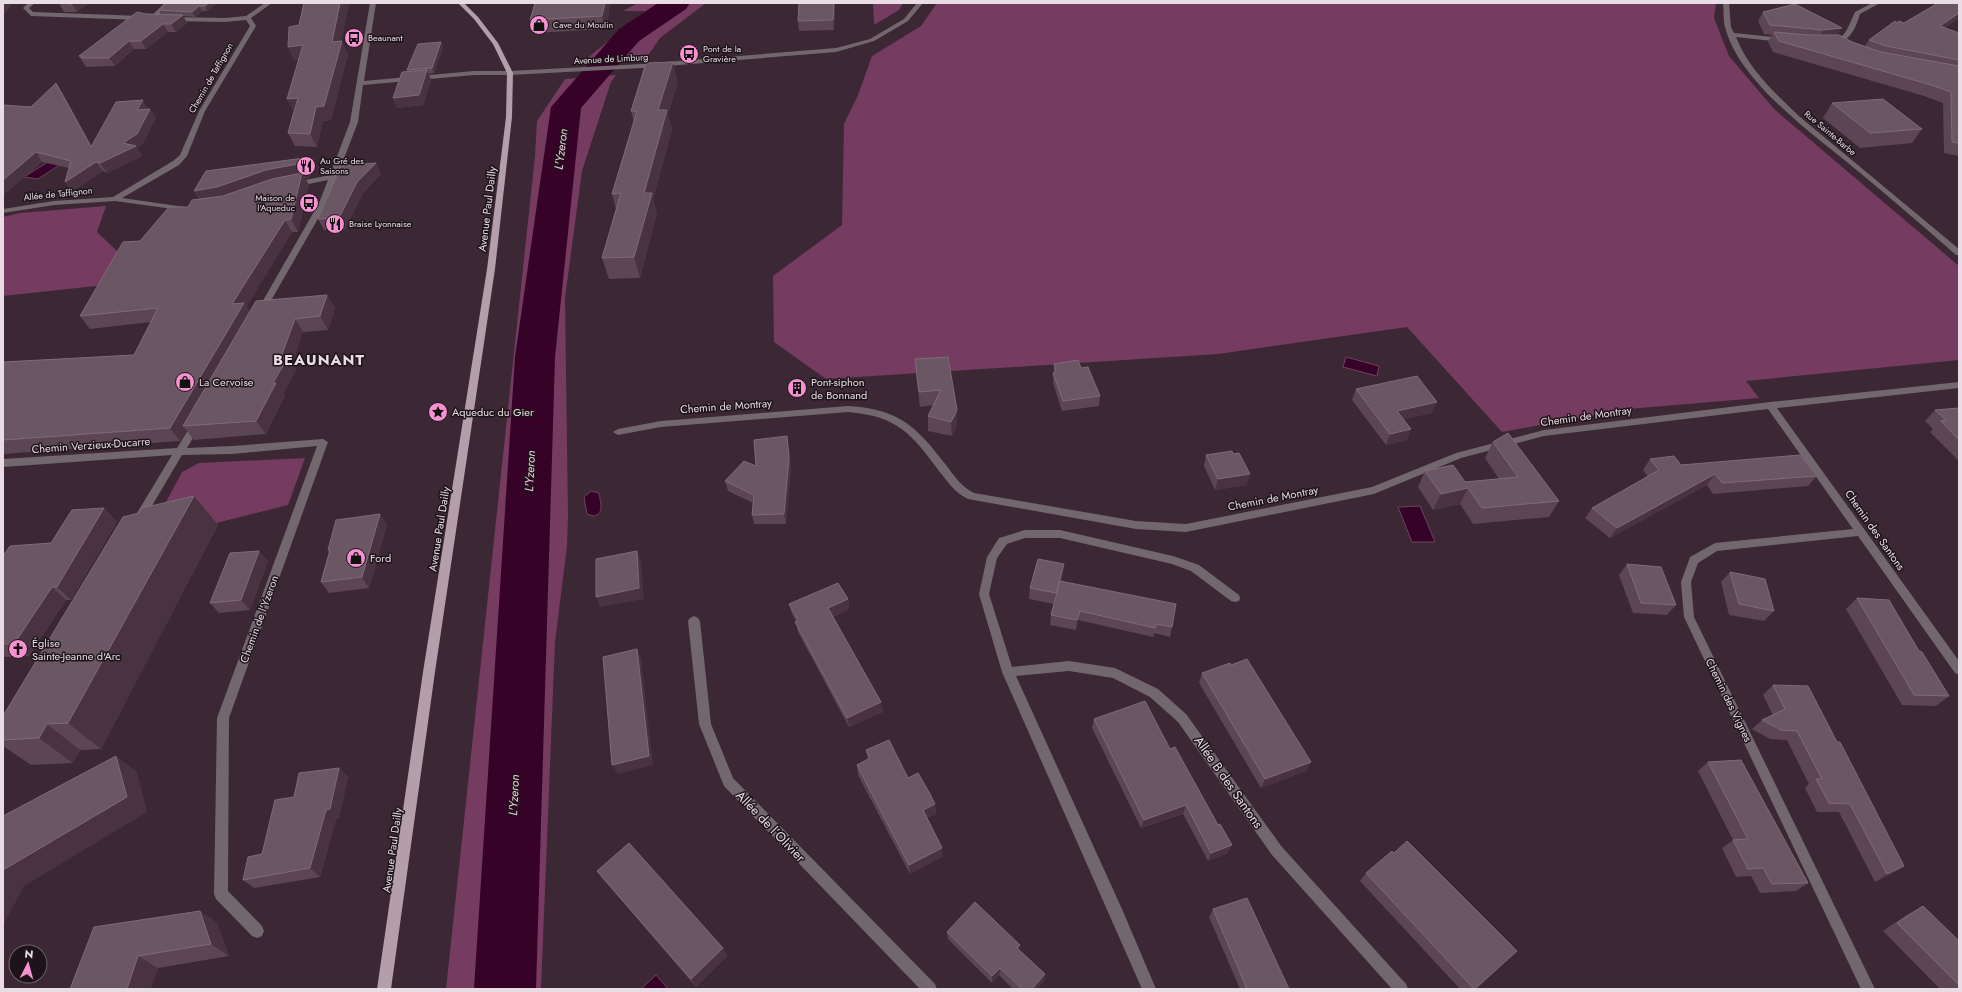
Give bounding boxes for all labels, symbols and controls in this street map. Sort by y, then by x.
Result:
shop icon: Cave du Moulin [528,14,550,36]
place label: Cave du Moulin [553,18,614,31]
bus stop icon: Beaunant [343,27,365,49]
place label: Beaunant [368,31,403,44]
street label: Chemin de Taffignon [185,40,236,115]
place label: Pont de la Gravière [703,42,741,65]
bus stop icon: Pont de la Gravière [678,43,700,65]
street label: Avenue de Limburg [573,50,649,67]
street label: Rue Sainte-Barbe [1802,107,1859,158]
water label: L'Yzeron [550,127,572,171]
place label: Au Gré des Saisons [320,154,364,177]
restaurant icon: Au Gré des Saisons [295,155,317,177]
street label: Avenue Paul Dailly [474,165,500,253]
street label: Allée de Taffignon [23,183,93,204]
place label: Maison de l'Aqueduc [255,191,295,214]
bus stop icon: Maison de l'Aqueduc [298,192,320,214]
restaurant icon: Braise Lyonnaise [324,213,346,235]
place label: Braise Lyonnaise [349,217,412,230]
district label: BEAUNANT [273,349,365,371]
shop icon: La Cervoise [174,371,196,393]
place label: La Cervoise [199,374,254,390]
place label: Pont-siphon de Bonnand [811,374,867,403]
building icon: Pont-siphon de Bonnand [786,377,808,399]
street label: Chemin de Montray [680,395,773,417]
place icon: Aqueduc du Gier [427,401,449,423]
street label: Chemin de Montray [1539,402,1633,430]
place label: Aqueduc du Gier [452,404,534,420]
street label: Chemin Verzieux-Ducarre [31,433,151,457]
water label: L'Yzeron [520,450,540,492]
street label: Chemin de Montray [1226,481,1320,515]
street label: Avenue Paul Dailly [424,485,454,573]
street label: Chemin des Santons [1841,486,1909,574]
shop icon: Ford [345,547,367,569]
place label: Ford [370,550,391,566]
street label: Chemin de l'Yzeron [236,573,282,665]
place label: Église Sainte-Jeanne d'Arc [32,635,121,664]
church icon: Église Sainte-Jeanne d'Arc [7,638,29,660]
street label: Chemin des Vignes [1702,655,1756,745]
street label: Allée B des Santons [1190,732,1268,832]
water label: L'Yzeron [504,774,524,816]
street label: Allée de l’Olivier [732,786,810,867]
street label: Avenue Paul Dailly [378,806,406,894]
north arrow [8,944,48,984]
text: N [24,946,34,962]

